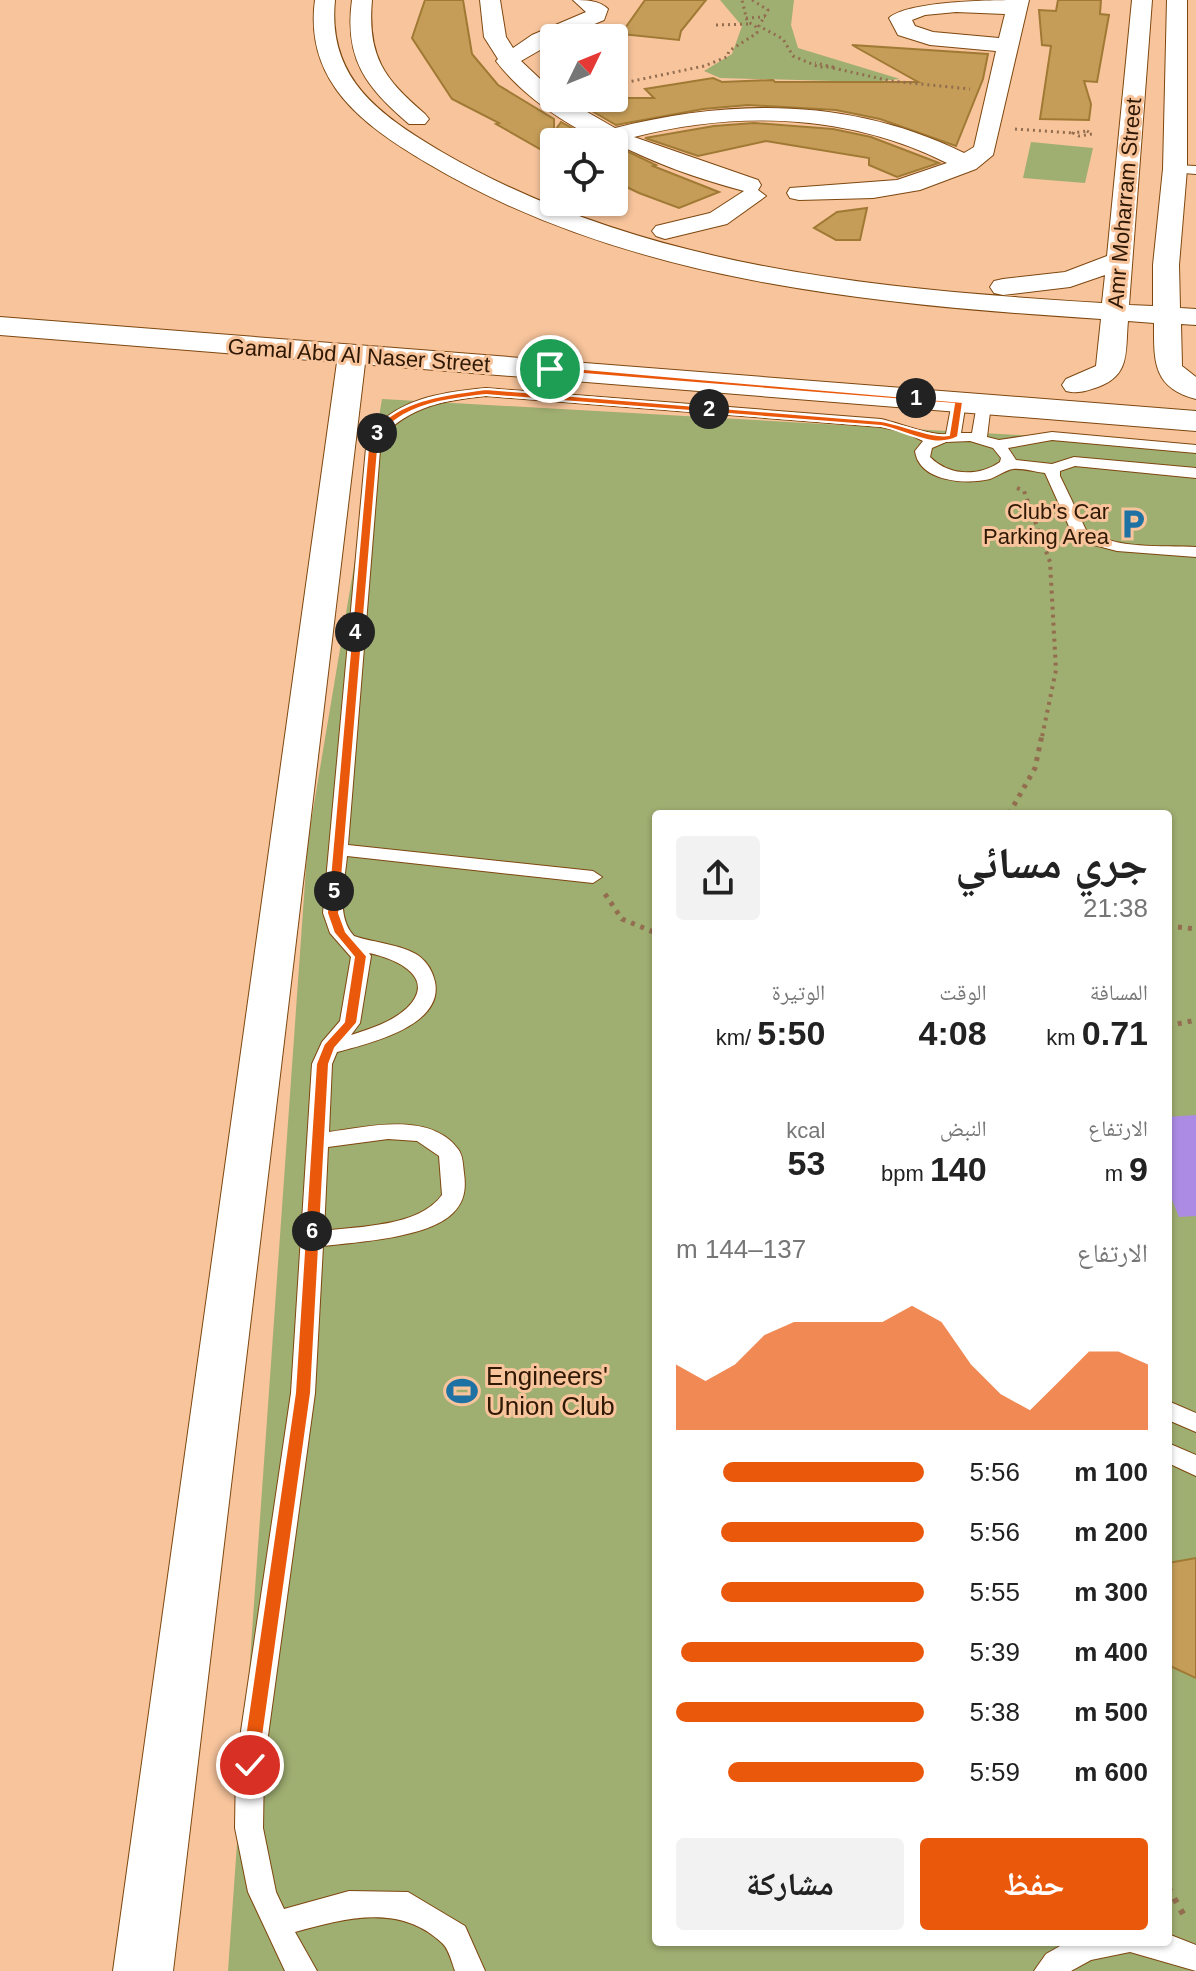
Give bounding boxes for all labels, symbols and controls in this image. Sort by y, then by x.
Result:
north arrow [540,24,628,112]
map controls [540,24,628,216]
street label: Amr Moharram Street [1103,97,1146,309]
button: locate [540,128,628,216]
street label: Gamal Abd Al Naser Street [227,334,491,377]
pin [516,335,584,403]
icon: arrive [528,347,572,391]
pin: 1 [896,378,936,418]
text: 1 [910,385,922,410]
pin: 2 [689,389,729,429]
text: 2 [703,396,715,421]
pin: 3 [357,413,397,453]
text: 3 [371,420,383,445]
place label: Club's Car Parking Area [983,499,1110,549]
parking icon: Club's Car Parking Area [1116,507,1150,541]
pin: 4 [335,612,375,652]
text: 4 [349,619,361,644]
button: share [676,836,760,920]
text: جري مسائي [955,838,1148,887]
pin: 5 [314,871,354,911]
text: 5 [328,878,340,903]
text: 21:38 [1083,893,1148,923]
text: الوتيرة [772,980,825,1005]
text: الوقت [939,980,987,1005]
text: المسافة [1090,980,1148,1005]
text: 5:50 [757,1014,825,1052]
text: 4:08 [919,1014,987,1052]
text: 0.71 [1082,1014,1148,1052]
text: /km [716,1025,757,1050]
text: km [1046,1025,1082,1050]
text: النبض [940,1116,987,1141]
text: الارتفاع [1088,1116,1148,1141]
text: kcal [786,1118,825,1143]
text: 53 [788,1144,825,1182]
text: 140 [930,1150,987,1188]
text: 9 [1129,1150,1148,1188]
text: bpm [881,1161,930,1186]
text: m [1105,1161,1129,1186]
pin: 6 [292,1211,332,1251]
text: 6 [306,1218,318,1243]
text: 137–144 m [676,1234,806,1264]
text: الارتفاع [1077,1238,1148,1268]
place label: Engineers' Union Club [486,1361,615,1421]
sports icon: Engineers' Union Club [445,1374,479,1408]
text: 5:56 [969,1457,1020,1487]
text: 100 m [1074,1457,1148,1487]
text: 5:56 [969,1517,1020,1547]
text: 200 m [1074,1517,1148,1547]
text: 5:55 [969,1577,1020,1607]
text: 300 m [1074,1577,1148,1607]
text: 5:39 [969,1637,1020,1667]
text: 400 m [1074,1637,1148,1667]
text: 5:38 [969,1697,1020,1727]
text: 500 m [1074,1697,1148,1727]
pin [216,1731,284,1799]
icon: check [228,1743,272,1787]
text: 5:59 [969,1757,1020,1787]
text: 600 m [1074,1757,1148,1787]
button: مشاركة [676,1838,904,1930]
button: حفظ [920,1838,1148,1930]

